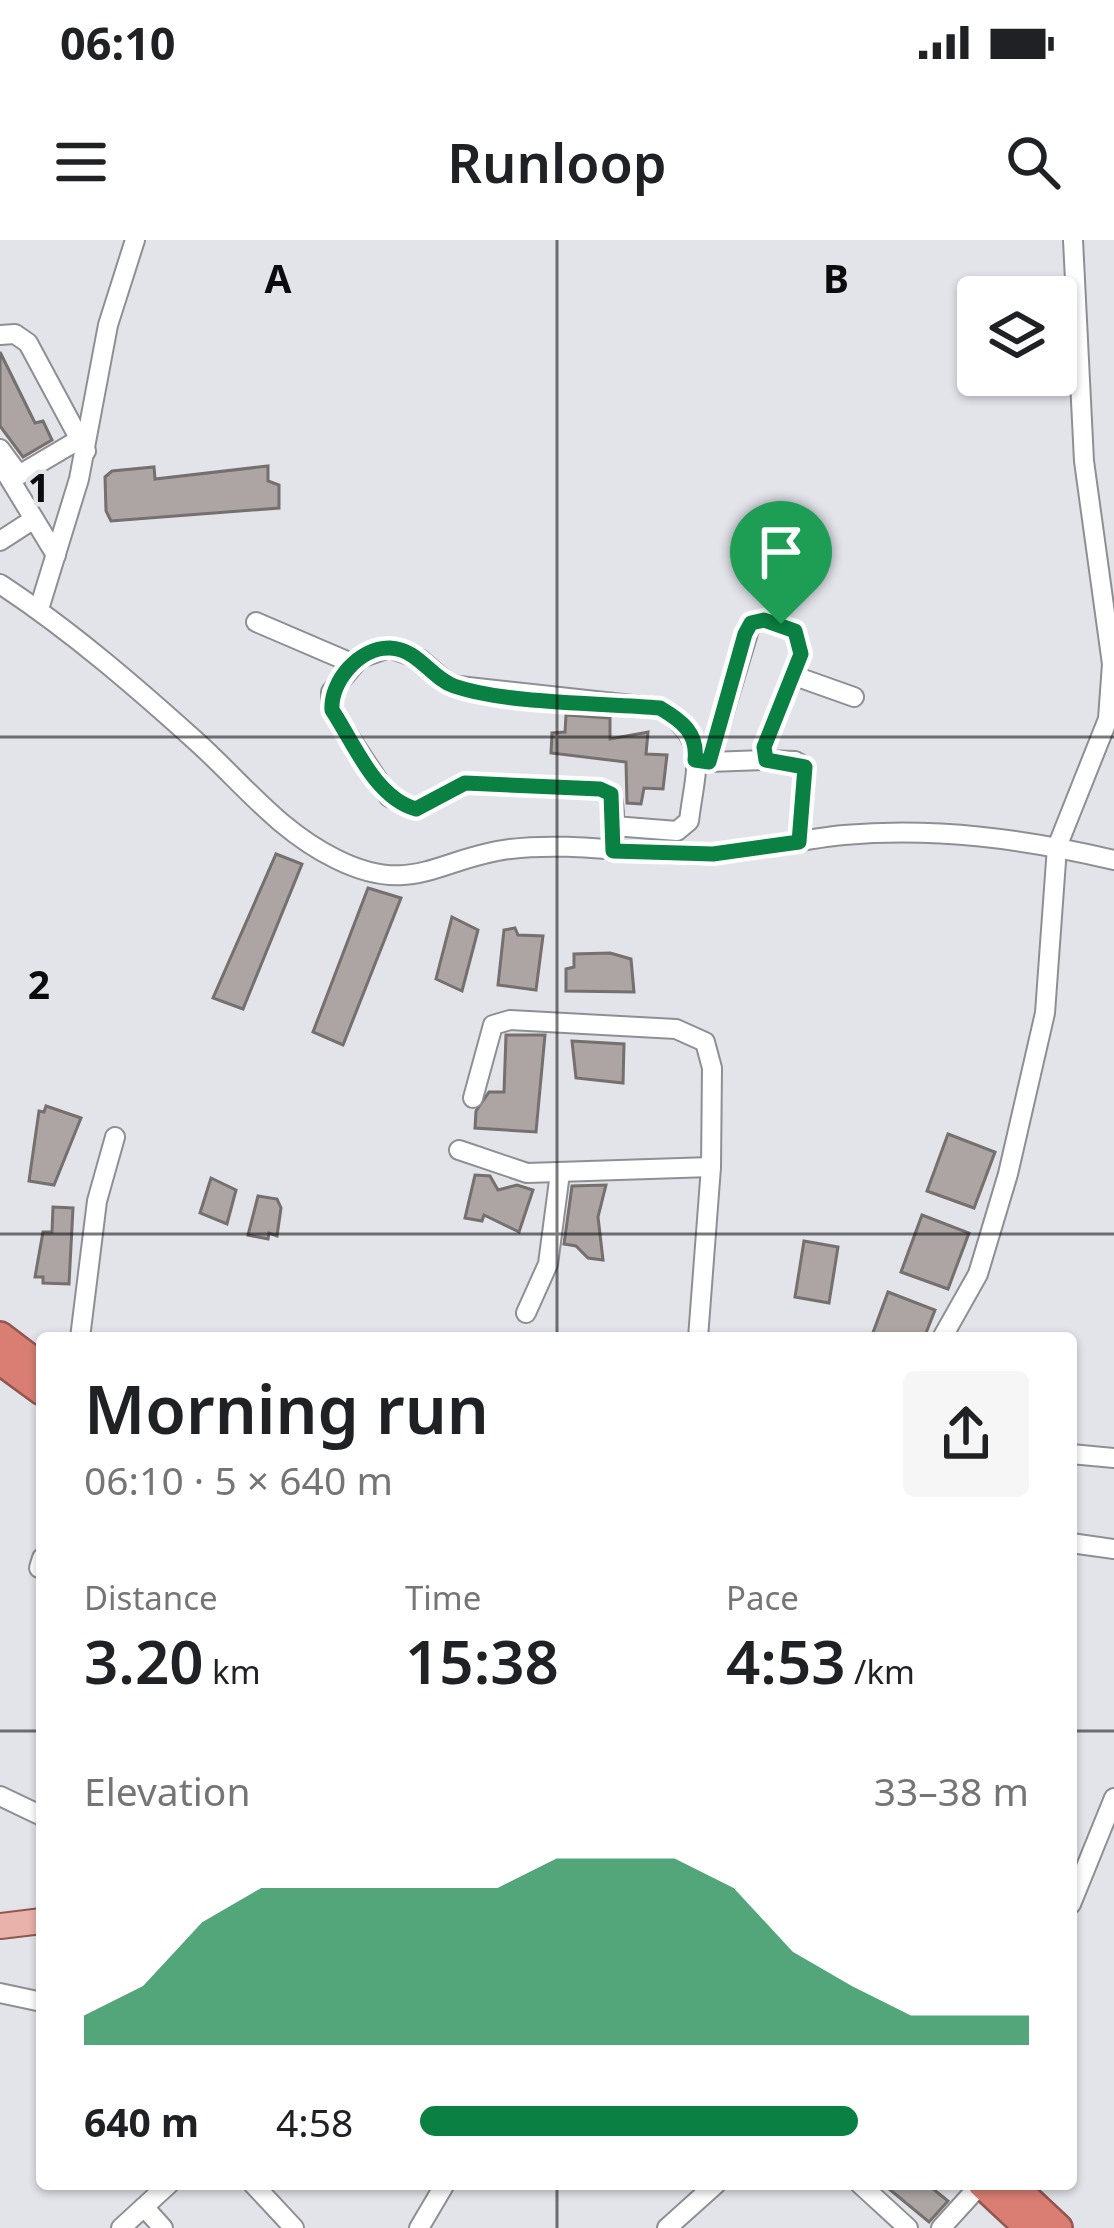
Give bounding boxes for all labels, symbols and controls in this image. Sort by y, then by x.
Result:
text: 06:10 [60,12,176,73]
text: Runloop [447,125,667,199]
icon: menu [48,129,114,195]
icon: search [1000,129,1066,195]
text: A [265,251,292,304]
text: B [823,251,849,304]
map controls [957,276,1077,396]
button: layers [957,276,1077,396]
text: 1 [28,460,50,513]
pin [730,501,832,624]
icon: arrive [748,519,814,585]
text: 2 [28,957,50,1010]
text: Morning run [84,1363,489,1453]
button: share [903,1371,1029,1497]
text: 06:10 · 5 × 640 m [84,1453,393,1506]
text: Distance [84,1575,218,1620]
text: Time [405,1575,481,1620]
text: Pace [726,1575,799,1620]
text: 3.20 [84,1620,204,1702]
text: 15:38 [405,1620,559,1702]
text: 4:53 [726,1620,846,1702]
text: km [204,1649,261,1694]
text: /km [846,1649,915,1694]
text: Elevation [84,1764,251,1817]
text: 33–38 m [874,1764,1029,1817]
text: 640 m [84,2095,199,2148]
text: 4:58 [276,2095,353,2148]

